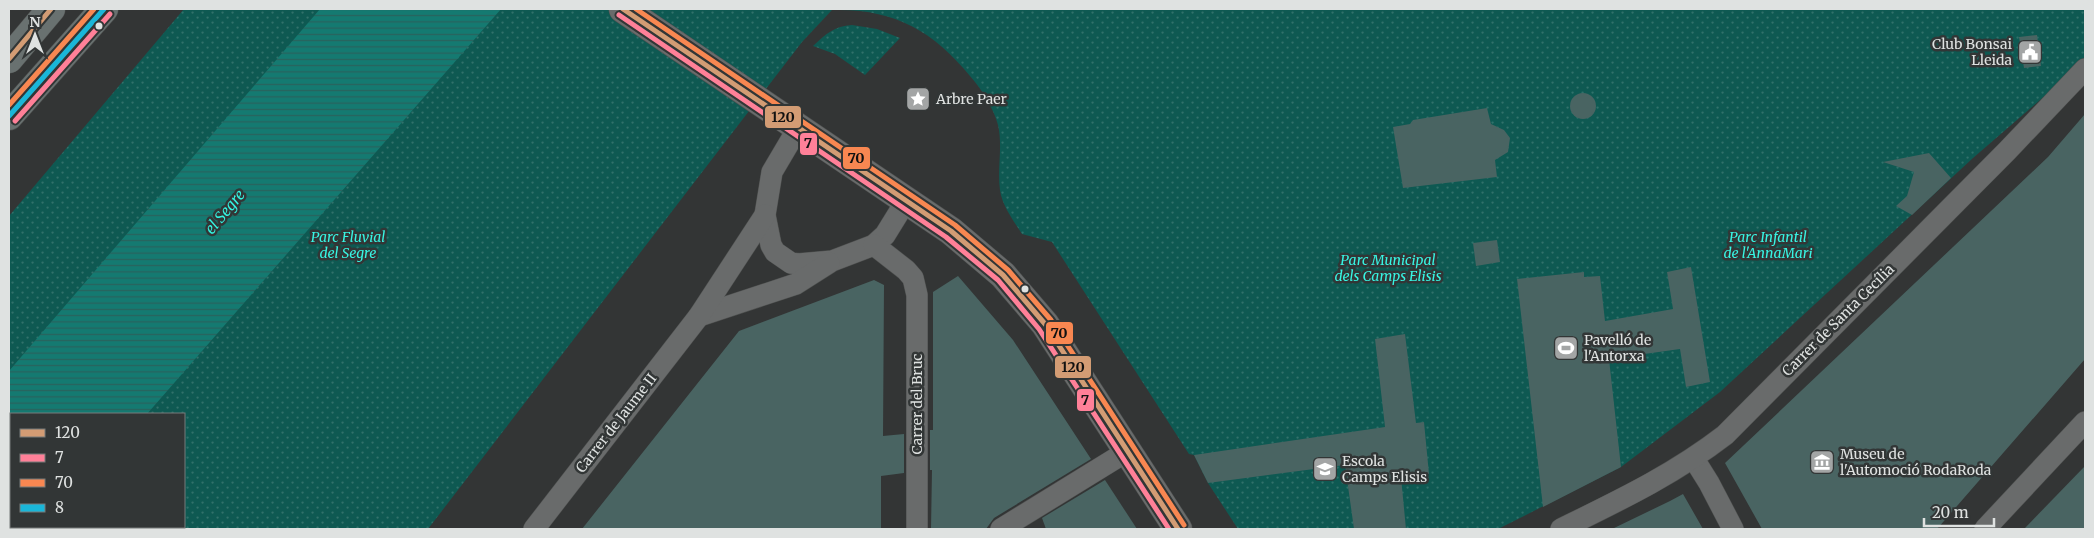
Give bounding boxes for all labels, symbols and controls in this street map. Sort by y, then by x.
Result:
north arrow [10,10,60,60]
text: N [29,13,41,31]
unlabelled marker [94,21,104,31]
place label: Club Bonsai Lleida [1932,35,2012,69]
public building icon: Club Bonsai Lleida [2017,39,2043,65]
place icon: Arbre Paer [905,86,931,112]
place label: Arbre Paer [935,90,1007,108]
line badge: 120 [764,105,802,129]
text: 120 [771,108,795,126]
line badge: 7 [799,132,818,156]
text: 7 [804,134,812,152]
line badge: 70 [842,146,871,170]
text: 70 [847,149,865,167]
water label: el Segre [201,185,249,238]
park label: Parc Fluvial del Segre [311,228,385,262]
park label: Parc Infantil de l'AnnaMari [1723,228,1813,262]
park label: Parc Municipal dels Camps Elisis [1334,251,1442,285]
street label: Carrer de Santa Cecília [1778,260,1898,380]
unlabelled marker [1020,284,1030,294]
line badge: 70 [1045,321,1074,345]
text: 70 [1050,324,1068,342]
place label: Pavelló de l'Antorxa [1584,331,1651,365]
sports icon: Pavelló de l'Antorxa [1553,335,1579,361]
street label: Carrer del Bruc [908,354,926,454]
line badge: 120 [1054,355,1092,379]
text: 120 [1061,358,1085,376]
street label: Carrer de Jaume II [572,370,660,476]
line badge: 7 [1076,388,1095,412]
text: 7 [1081,391,1089,409]
legend [10,413,185,528]
text: 120 [55,423,80,442]
place label: Museu de l'Automoció RodaRoda [1840,445,1992,479]
text: 7 [55,448,64,467]
museum icon: Museu de l'Automoció RodaRoda [1809,449,1835,475]
place label: Escola Camps Elisis [1342,452,1427,486]
school or university icon: Escola Camps Elisis [1312,456,1338,482]
text: 70 [55,473,73,492]
scale bar [1924,496,1994,528]
text: 8 [55,498,64,517]
text: 20 m [1932,503,1969,522]

